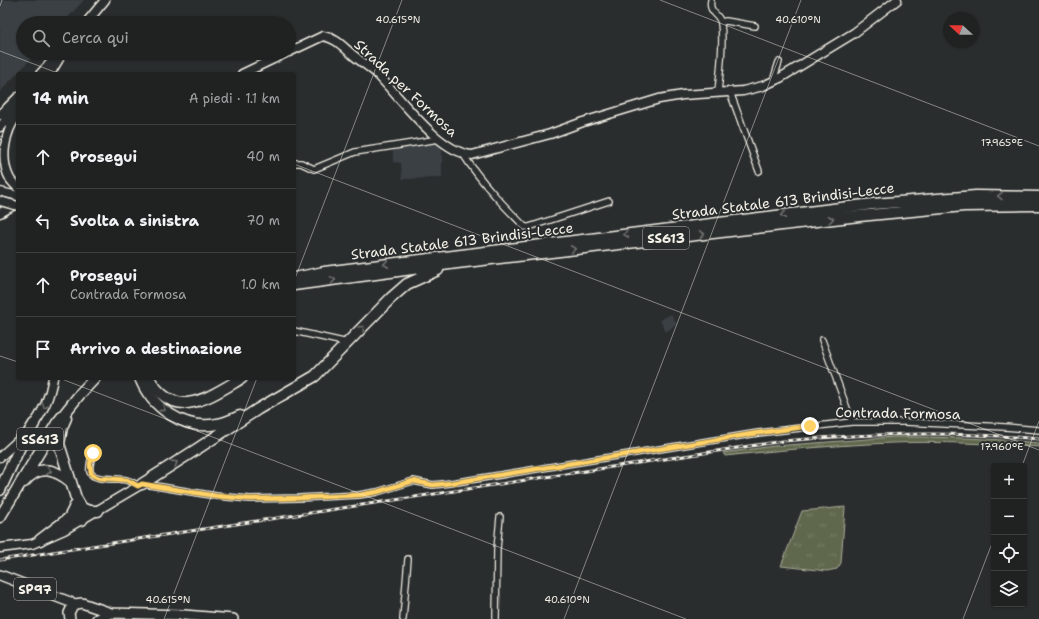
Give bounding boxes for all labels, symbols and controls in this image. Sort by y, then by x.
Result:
north arrow [943,12,979,48]
text: 40.615°N [376,13,420,26]
text: 40.610°N [775,13,821,26]
search box [16,16,296,60]
icon: search [30,27,52,49]
text: Cerca qui [62,28,129,48]
street label: Strada per Formosa [351,36,462,141]
text: 14 min [32,87,89,109]
text: A piedi · 1.1 km [189,90,280,107]
text: 17.965°E [981,136,1023,149]
icon: ahead [32,146,54,168]
text: Prosegui [70,147,137,167]
text: 40 m [246,148,280,165]
street label: Strada Statale 613 Brindisi-Lecce [671,178,895,224]
one-way arrow [997,192,1003,200]
icon: left [32,210,54,232]
one-way arrow [780,210,786,219]
text: Svolta a sinistra [70,211,199,231]
text: 70 m [246,212,280,229]
one-way arrow [828,215,834,224]
street label: Strada Statale 613 Brindisi-Lecce [350,218,574,264]
road number: SS613 [643,227,689,249]
one-way arrow [623,230,629,239]
one-way arrow [699,230,705,239]
one-way arrow [570,245,576,254]
one-way arrow [383,259,389,268]
text: Prosegui [70,266,137,286]
icon: ahead [32,274,54,296]
text: 1.0 km [241,276,280,293]
one-way arrow [330,276,336,285]
text: Contrada Formosa [70,286,186,303]
one-way arrow [358,325,365,333]
icon: arrive [32,338,54,360]
text: Arrivo a destinazione [70,339,242,359]
one-way arrow [42,401,50,409]
street label: Contrada Formosa [835,403,961,423]
one-way arrow [158,404,165,411]
route end [801,417,819,435]
road number: SS613 [17,428,63,450]
text: 17.960°E [980,440,1024,453]
route start [84,444,102,462]
one-way arrow [171,460,178,468]
map controls [991,463,1027,607]
button: + [991,463,1027,499]
one-way arrow [46,467,52,476]
button: − [991,499,1027,535]
button: locate [991,535,1027,571]
button: layers [991,571,1027,607]
road number: SP97 [14,578,56,600]
text: 40.615°N [146,593,190,606]
text: 40.610°N [544,593,590,606]

